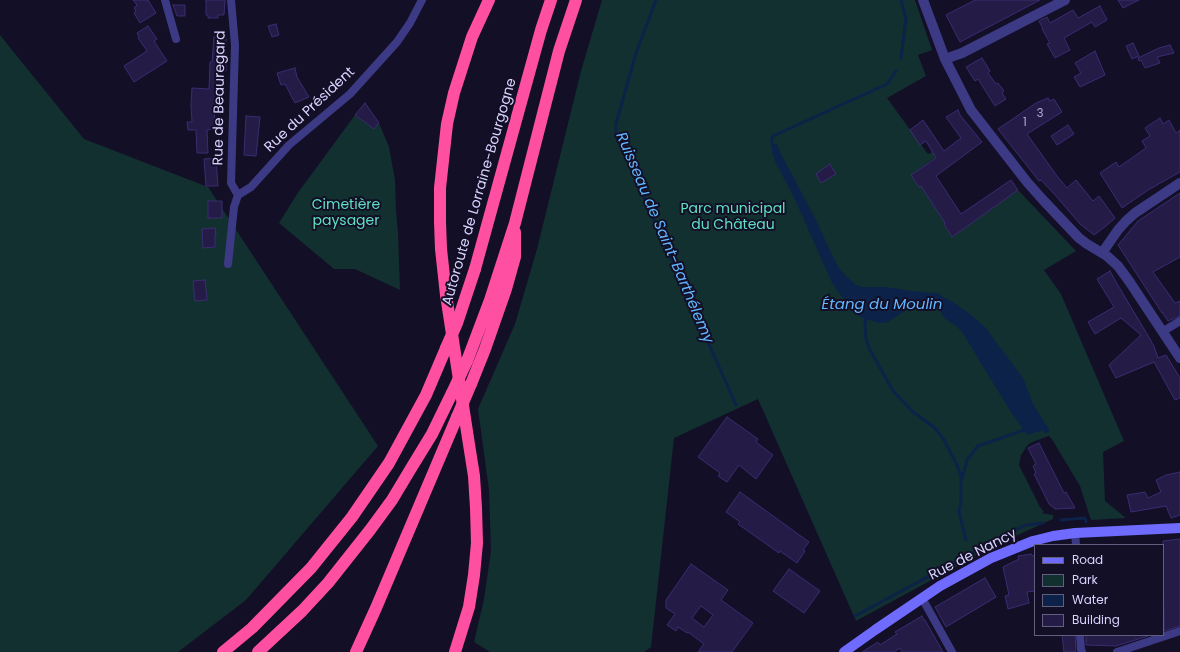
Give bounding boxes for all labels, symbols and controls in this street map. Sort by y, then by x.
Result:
street label: Rue de Beauregard [210,30,230,166]
street label: Rue du Président [261,64,359,156]
street label: Autoroute de Lorraine-Bourgogne [439,76,521,308]
house number: 3 [1036,107,1044,121]
house number: 1 [1023,116,1027,130]
water label: Ruisseau de Saint-Barthélemy [611,130,717,346]
park label: Cimetière paysager [312,197,380,230]
park label: Parc municipal du Château [680,201,786,234]
water label: Étang du Moulin [822,296,942,314]
street label: Rue de Nancy [926,526,1020,584]
legend [1034,544,1164,636]
text: Road [1072,551,1103,568]
text: Park [1072,571,1098,588]
text: Water [1072,591,1108,608]
text: Building [1072,611,1120,628]

